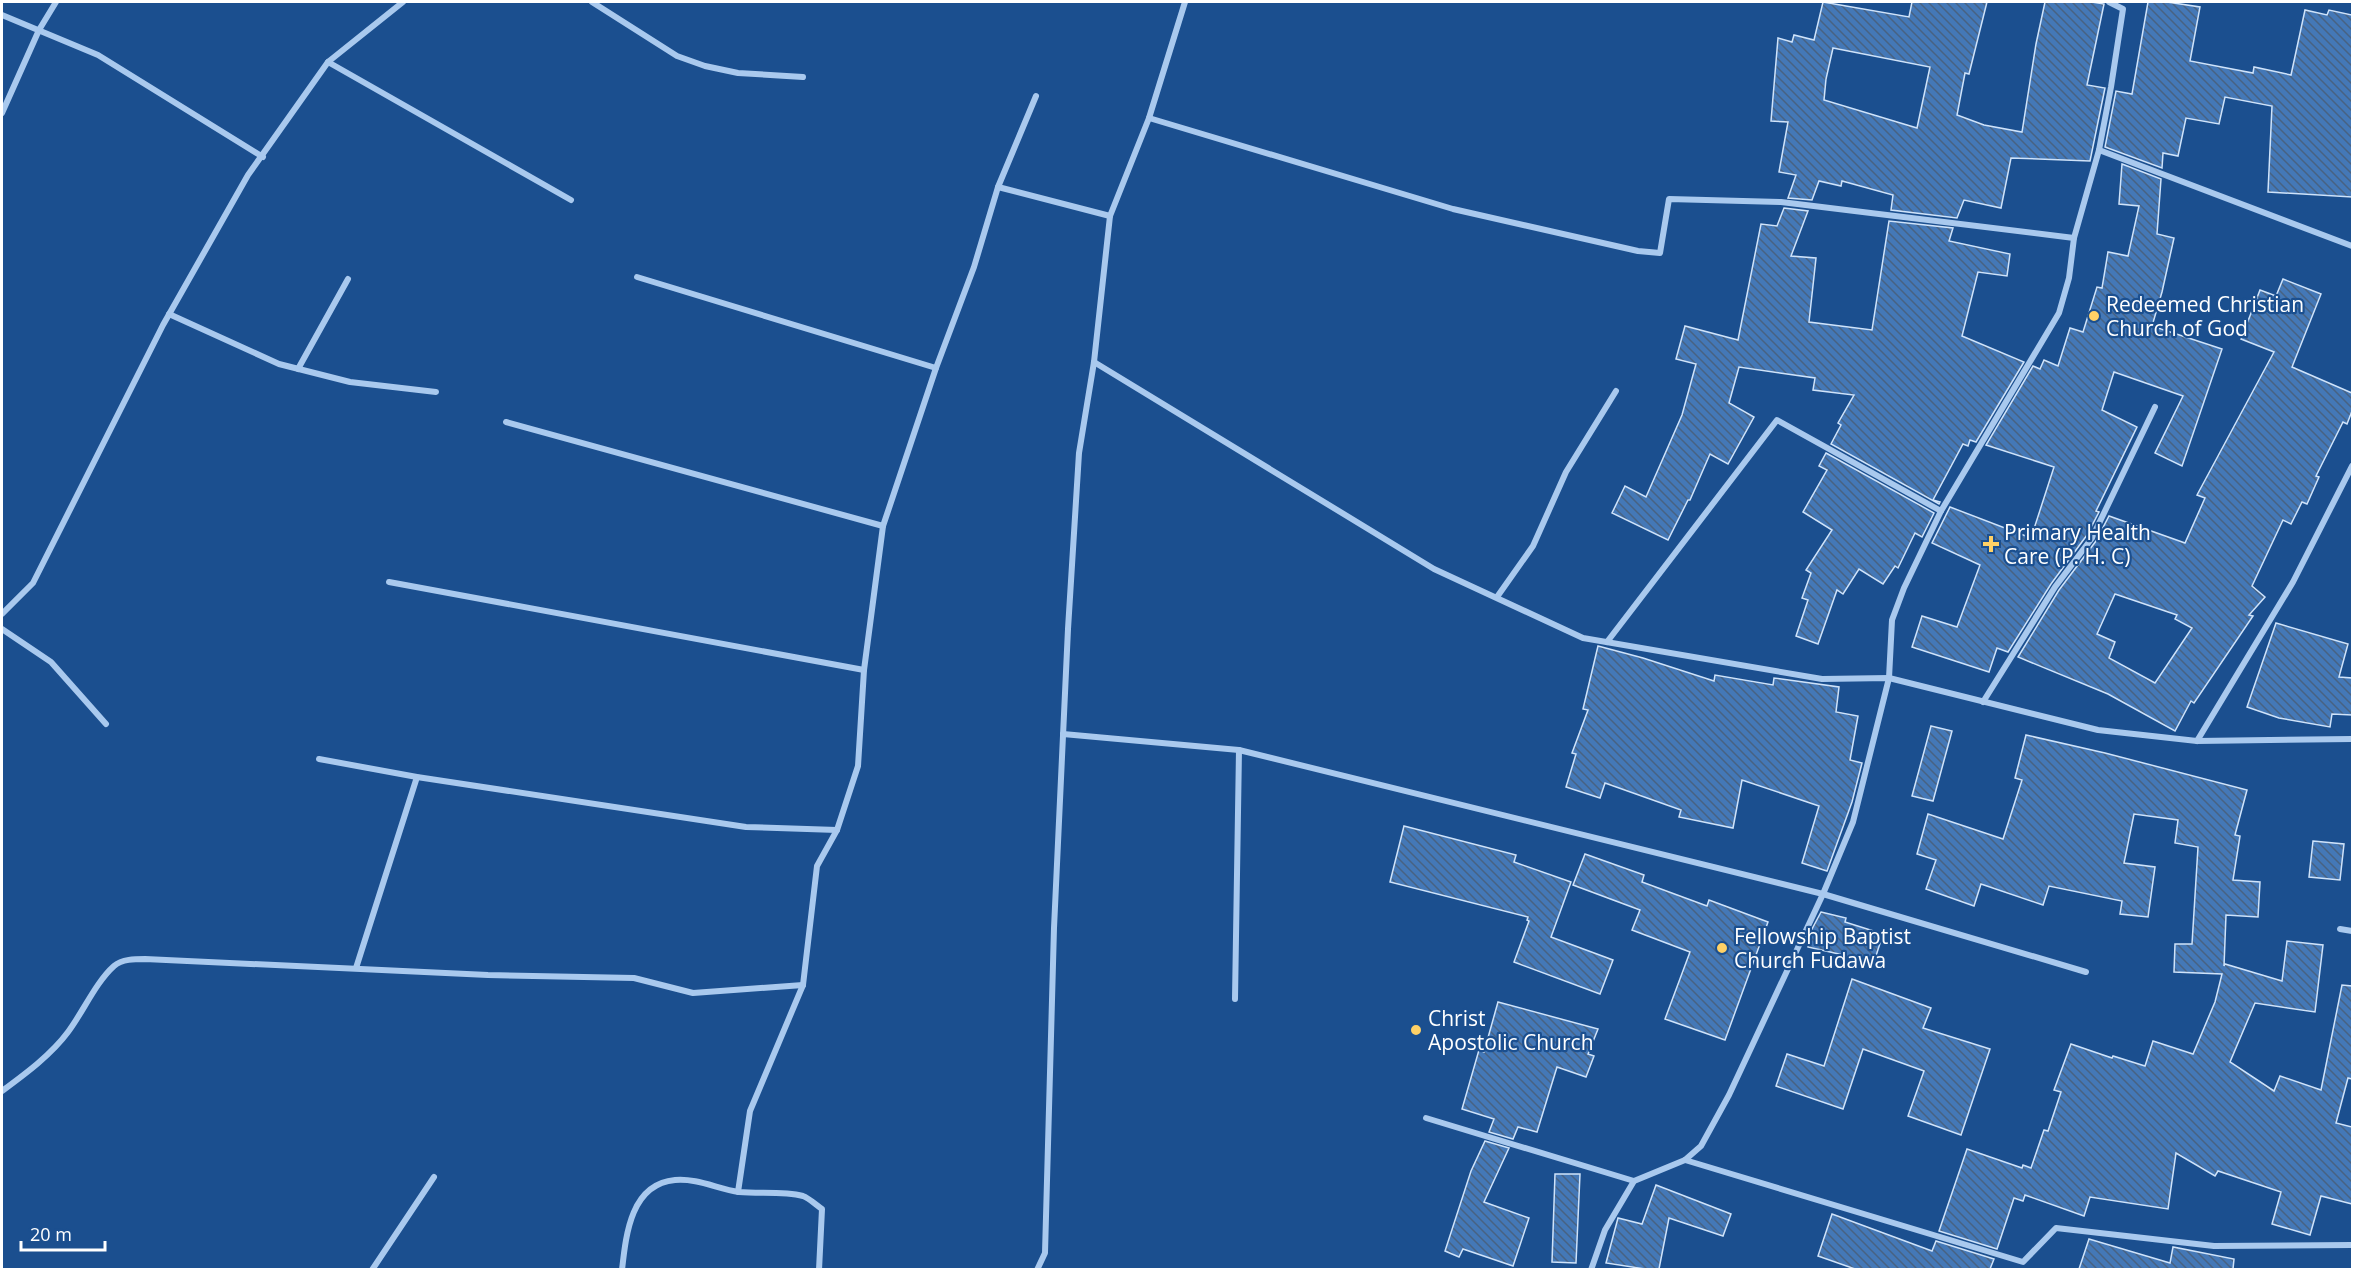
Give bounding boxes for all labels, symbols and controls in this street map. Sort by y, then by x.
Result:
place label: Redeemed Christian Church of God [2106,290,2304,342]
marker: Redeemed Christian Church of God [2087,309,2101,323]
place label: Primary Health Care (P. H. C) [2004,518,2151,570]
marker: Primary Health Care (P. H. C) [1982,535,2000,553]
place label: Fellowship Baptist Church Fudawa [1734,922,1911,974]
marker: Fellowship Baptist Church Fudawa [1715,941,1729,955]
place label: Christ Apostolic Church [1428,1004,1594,1056]
marker: Christ Apostolic Church [1409,1023,1423,1037]
scale bar [21,1214,105,1252]
text: 20 m [30,1222,72,1246]

